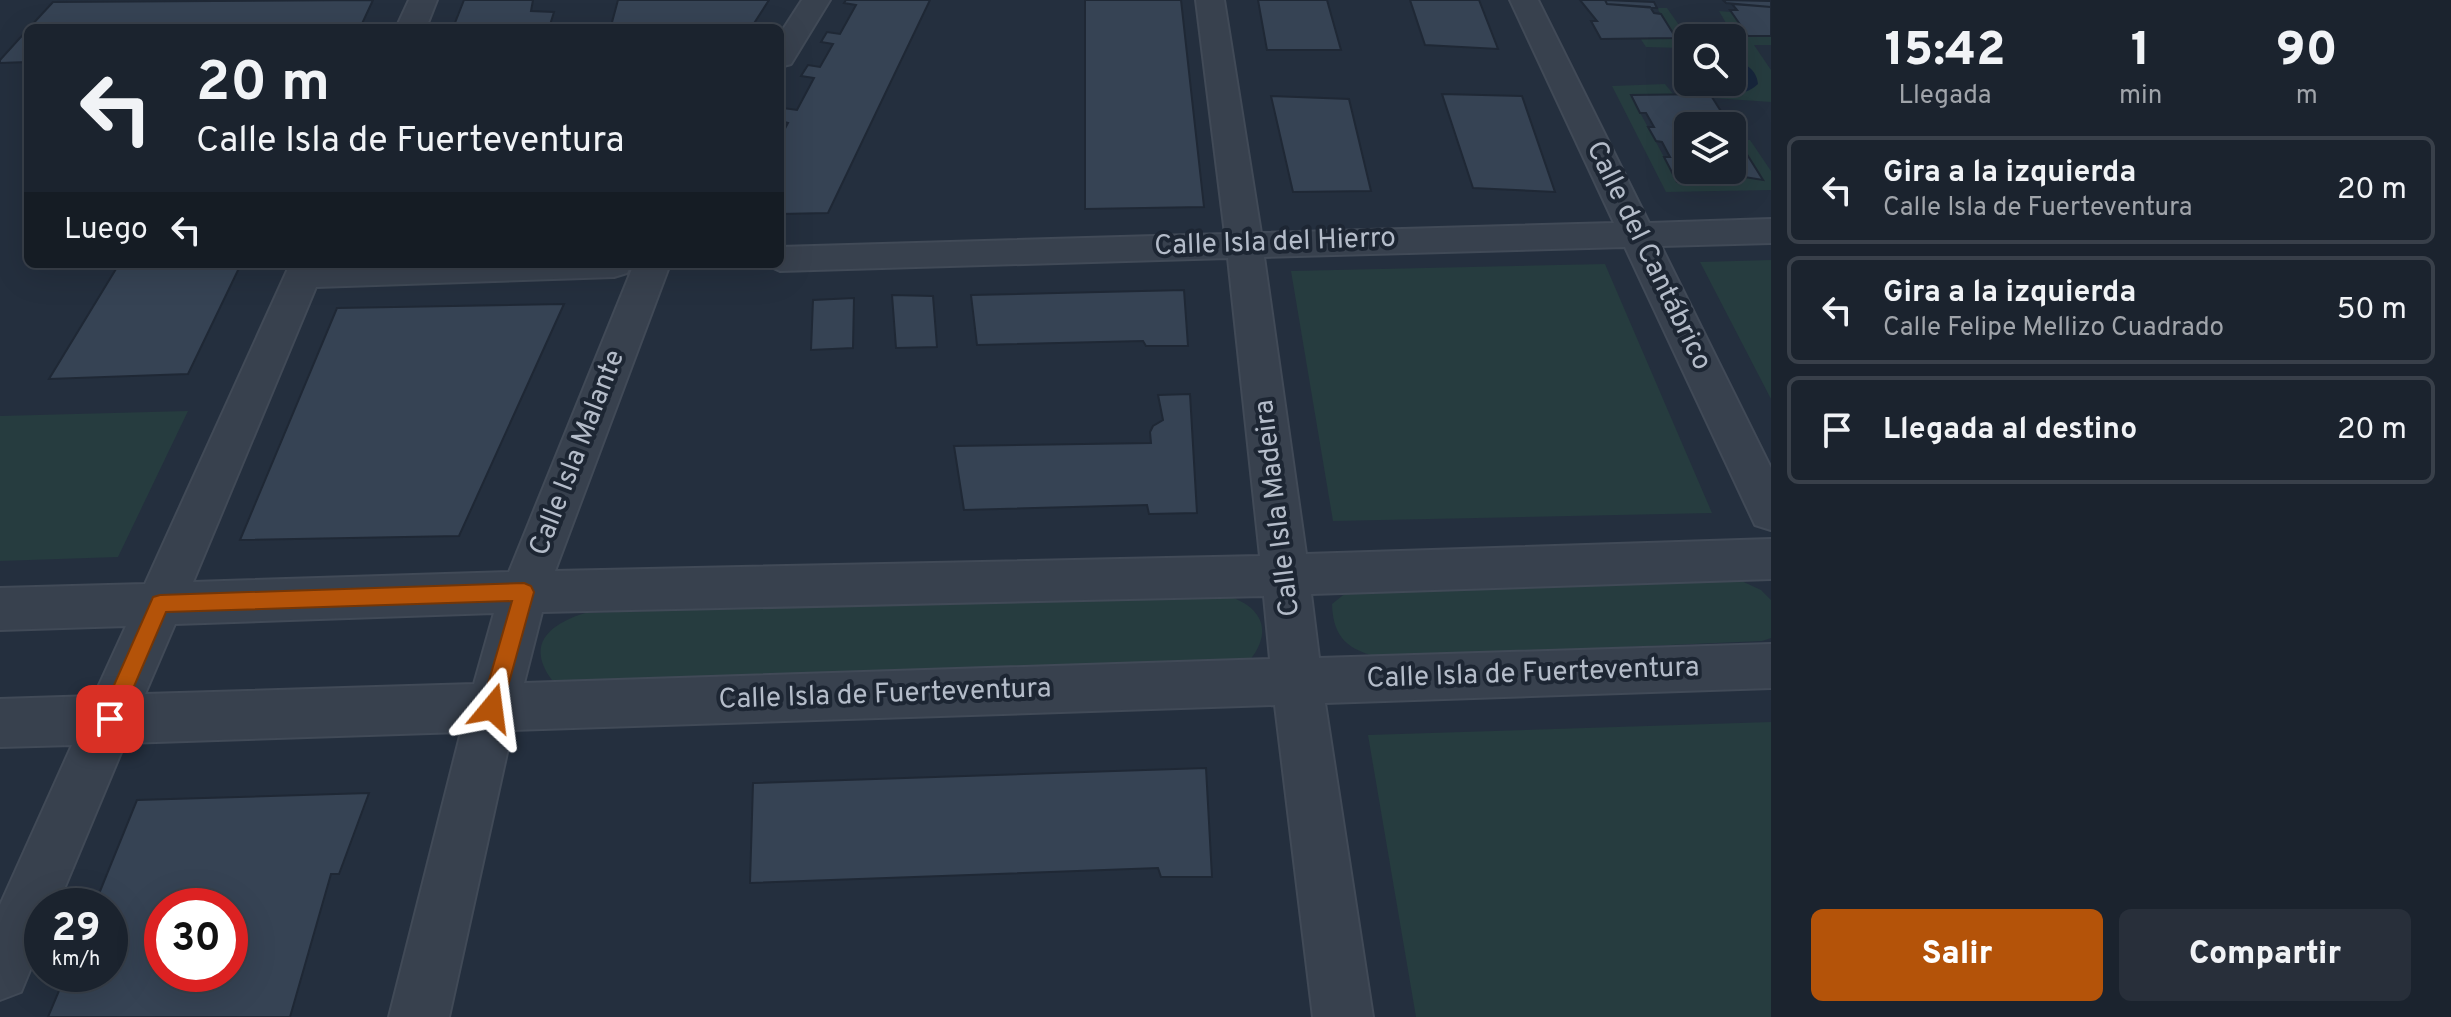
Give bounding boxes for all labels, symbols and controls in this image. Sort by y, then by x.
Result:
text: 15:42 [1884,22,2006,82]
text: 1 [2131,22,2150,82]
text: 90 [2276,22,2338,82]
map controls [1674,24,1746,184]
button: search [1674,24,1746,96]
text: 20 m [196,50,330,120]
icon: left [64,56,168,160]
text: Llegada [1899,80,1992,113]
text: min [2119,80,2162,113]
text: m [2296,80,2318,113]
button: layers [1674,112,1746,184]
text: Calle Isla de Fuerteventura [196,119,625,165]
street label: Calle del Cantábrico [1577,135,1719,377]
text: Gira a la izquierda [1883,155,2136,192]
icon: left [1815,168,1859,212]
text: 20 m [2337,172,2407,209]
text: Calle Isla de Fuerteventura [1883,192,2193,225]
icon: left [164,208,208,252]
text: Luego [64,212,148,249]
street label: Calle Isla del Hierro [1154,221,1396,265]
text: Gira a la izquierda [1883,275,2136,312]
icon: left [1815,288,1859,332]
text: 50 m [2337,292,2407,329]
text: Calle Felipe Mellizo Cuadrado [1883,312,2224,345]
street label: Calle Isla Malante [522,345,634,561]
street label: Calle Isla Madeira [1247,398,1309,618]
icon: arrive [1815,408,1859,452]
text: Llegada al destino [1883,412,2137,449]
text: 20 m [2337,412,2407,449]
street label: Calle Isla de Fuerteventura [1366,650,1700,698]
position arrow [450,666,534,750]
street label: Calle Isla de Fuerteventura [718,671,1052,719]
pin [76,685,144,753]
icon: arrive [88,697,132,741]
speed limit sign: 30 [144,888,248,992]
text: 29 [51,905,101,955]
button: Salir [1811,909,2103,1001]
button: Compartir [2119,909,2411,1001]
text: km/h [52,947,100,973]

